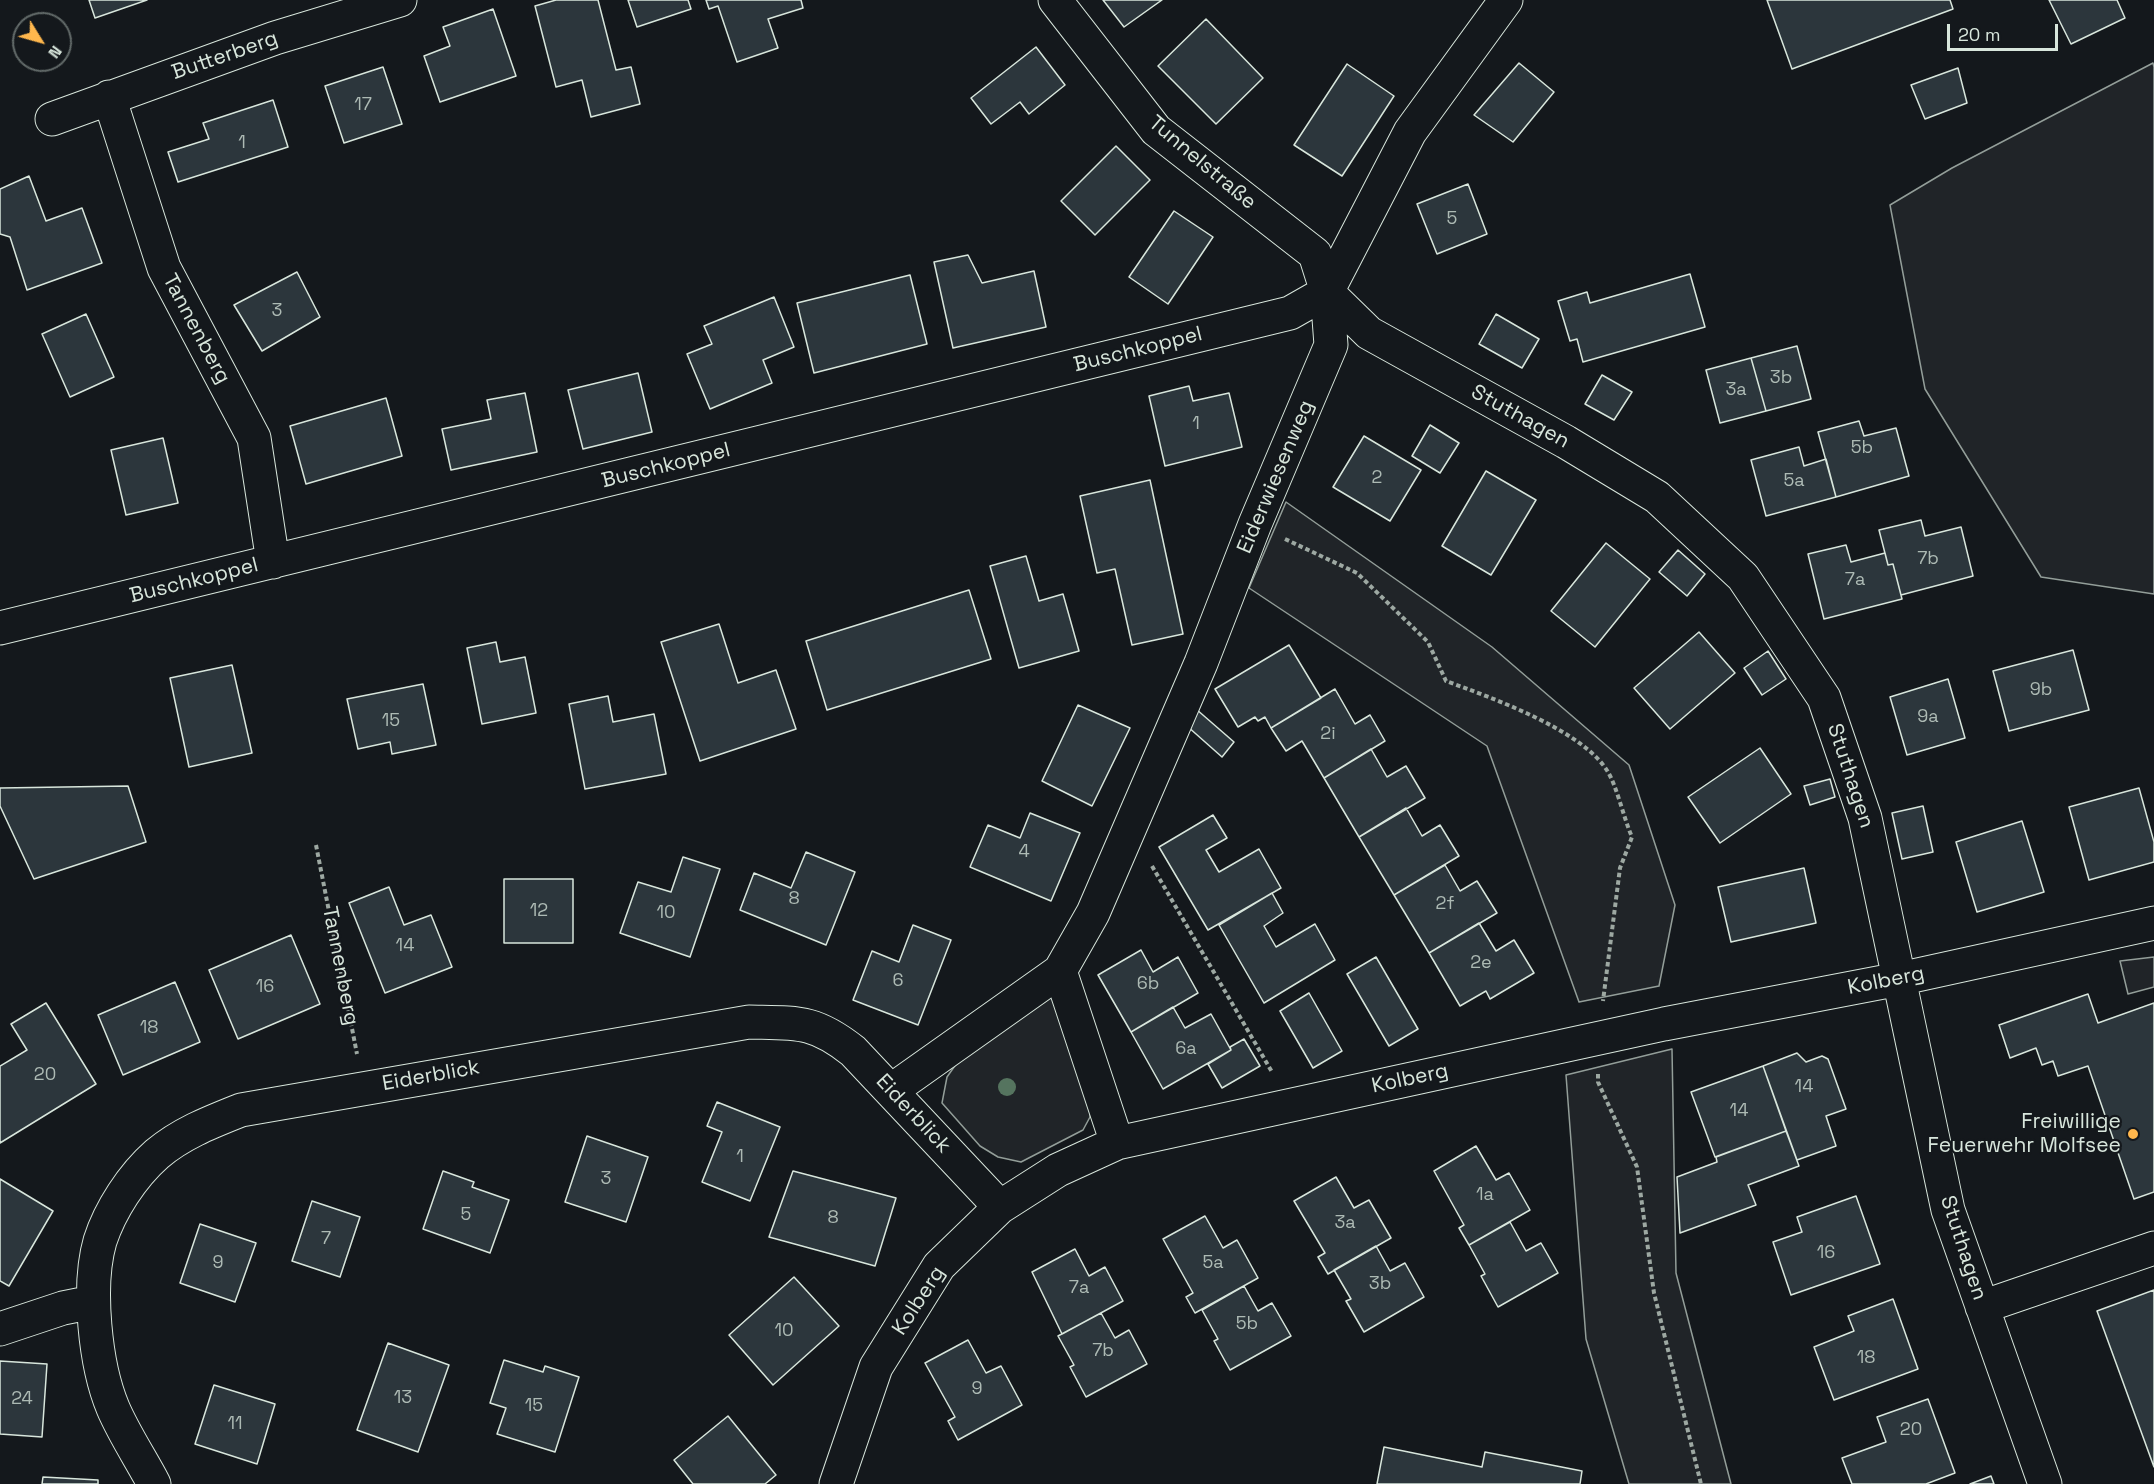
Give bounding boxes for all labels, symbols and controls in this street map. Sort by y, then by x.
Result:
north arrow [12,12,72,72]
scale bar [1950,12,2061,50]
text: 20 m [1958,23,2001,46]
street label: Butterberg [169,26,281,86]
text: N [44,41,67,63]
house number: 17 [354,94,372,116]
street label: Tunnelstraße [1143,111,1261,215]
house number: 1 [238,132,246,154]
house number: 5 [1447,208,1457,230]
street label: Tannenberg [157,270,235,388]
house number: 3 [272,300,282,322]
street label: Buschkoppel [1071,322,1205,378]
house number: 3b [1770,367,1792,389]
house number: 3a [1725,379,1747,401]
street label: Stuthagen [1466,380,1574,454]
street label: Eiderwiesenweg [1232,397,1320,557]
house number: 1 [1192,413,1200,435]
house number: 5b [1851,437,1873,459]
street label: Buschkoppel [599,438,733,494]
house number: 2 [1372,467,1382,489]
house number: 5a [1783,470,1805,492]
house number: 7b [1917,548,1939,570]
street label: Buschkoppel [127,553,261,609]
house number: 7a [1845,569,1865,591]
house number: 9b [2030,679,2052,701]
house number: 9a [1917,706,1939,728]
house number: 15 [382,710,400,732]
street label: Stuthagen [1821,721,1879,831]
house number: 2i [1320,723,1336,745]
house number: 4 [1018,841,1030,863]
house number: 8 [788,888,800,910]
house number: 2f [1436,893,1454,915]
house number: 12 [530,900,548,922]
house number: 10 [656,902,676,924]
street label: Tannenberg [316,904,364,1028]
house number: 14 [396,935,414,957]
house number: 2e [1470,952,1492,974]
street label: Kolberg [1846,961,1926,1001]
house number: 6 [892,970,904,992]
house number: 6b [1137,973,1159,995]
house number: 16 [256,976,274,998]
house number: 18 [140,1017,158,1039]
house number: 6a [1175,1038,1197,1060]
street label: Eiderblick [380,1055,482,1097]
street label: Kolberg [1369,1059,1451,1099]
house number: 20 [34,1064,56,1086]
street label: Eiderblick [870,1069,956,1159]
house number: 14 [1795,1076,1813,1098]
house number: 14 [1730,1100,1748,1122]
place label: Freiwillige Feuerwehr Molfsee [1928,1109,2121,1159]
marker: Freiwillige Feuerwehr Molfsee [2126,1127,2140,1141]
house number: 1 [736,1146,744,1168]
house number: 3 [601,1168,611,1190]
house number: 1a [1476,1184,1494,1206]
street label: Stuthagen [1934,1193,1992,1303]
house number: 5 [461,1204,471,1226]
house number: 8 [827,1207,839,1229]
house number: 3a [1334,1212,1356,1234]
house number: 7 [321,1228,331,1250]
house number: 16 [1817,1242,1835,1264]
house number: 9 [212,1252,224,1274]
house number: 5a [1202,1252,1224,1274]
street label: Kolberg [887,1262,951,1340]
house number: 3b [1369,1273,1391,1295]
house number: 7a [1069,1277,1089,1299]
house number: 5b [1236,1313,1258,1335]
house number: 10 [774,1320,794,1342]
house number: 7b [1092,1340,1114,1362]
house number: 18 [1857,1347,1875,1369]
house number: 9 [971,1378,983,1400]
house number: 13 [394,1387,412,1409]
house number: 24 [11,1388,33,1410]
house number: 15 [525,1395,543,1417]
house number: 11 [227,1413,243,1435]
house number: 20 [1900,1419,1922,1441]

